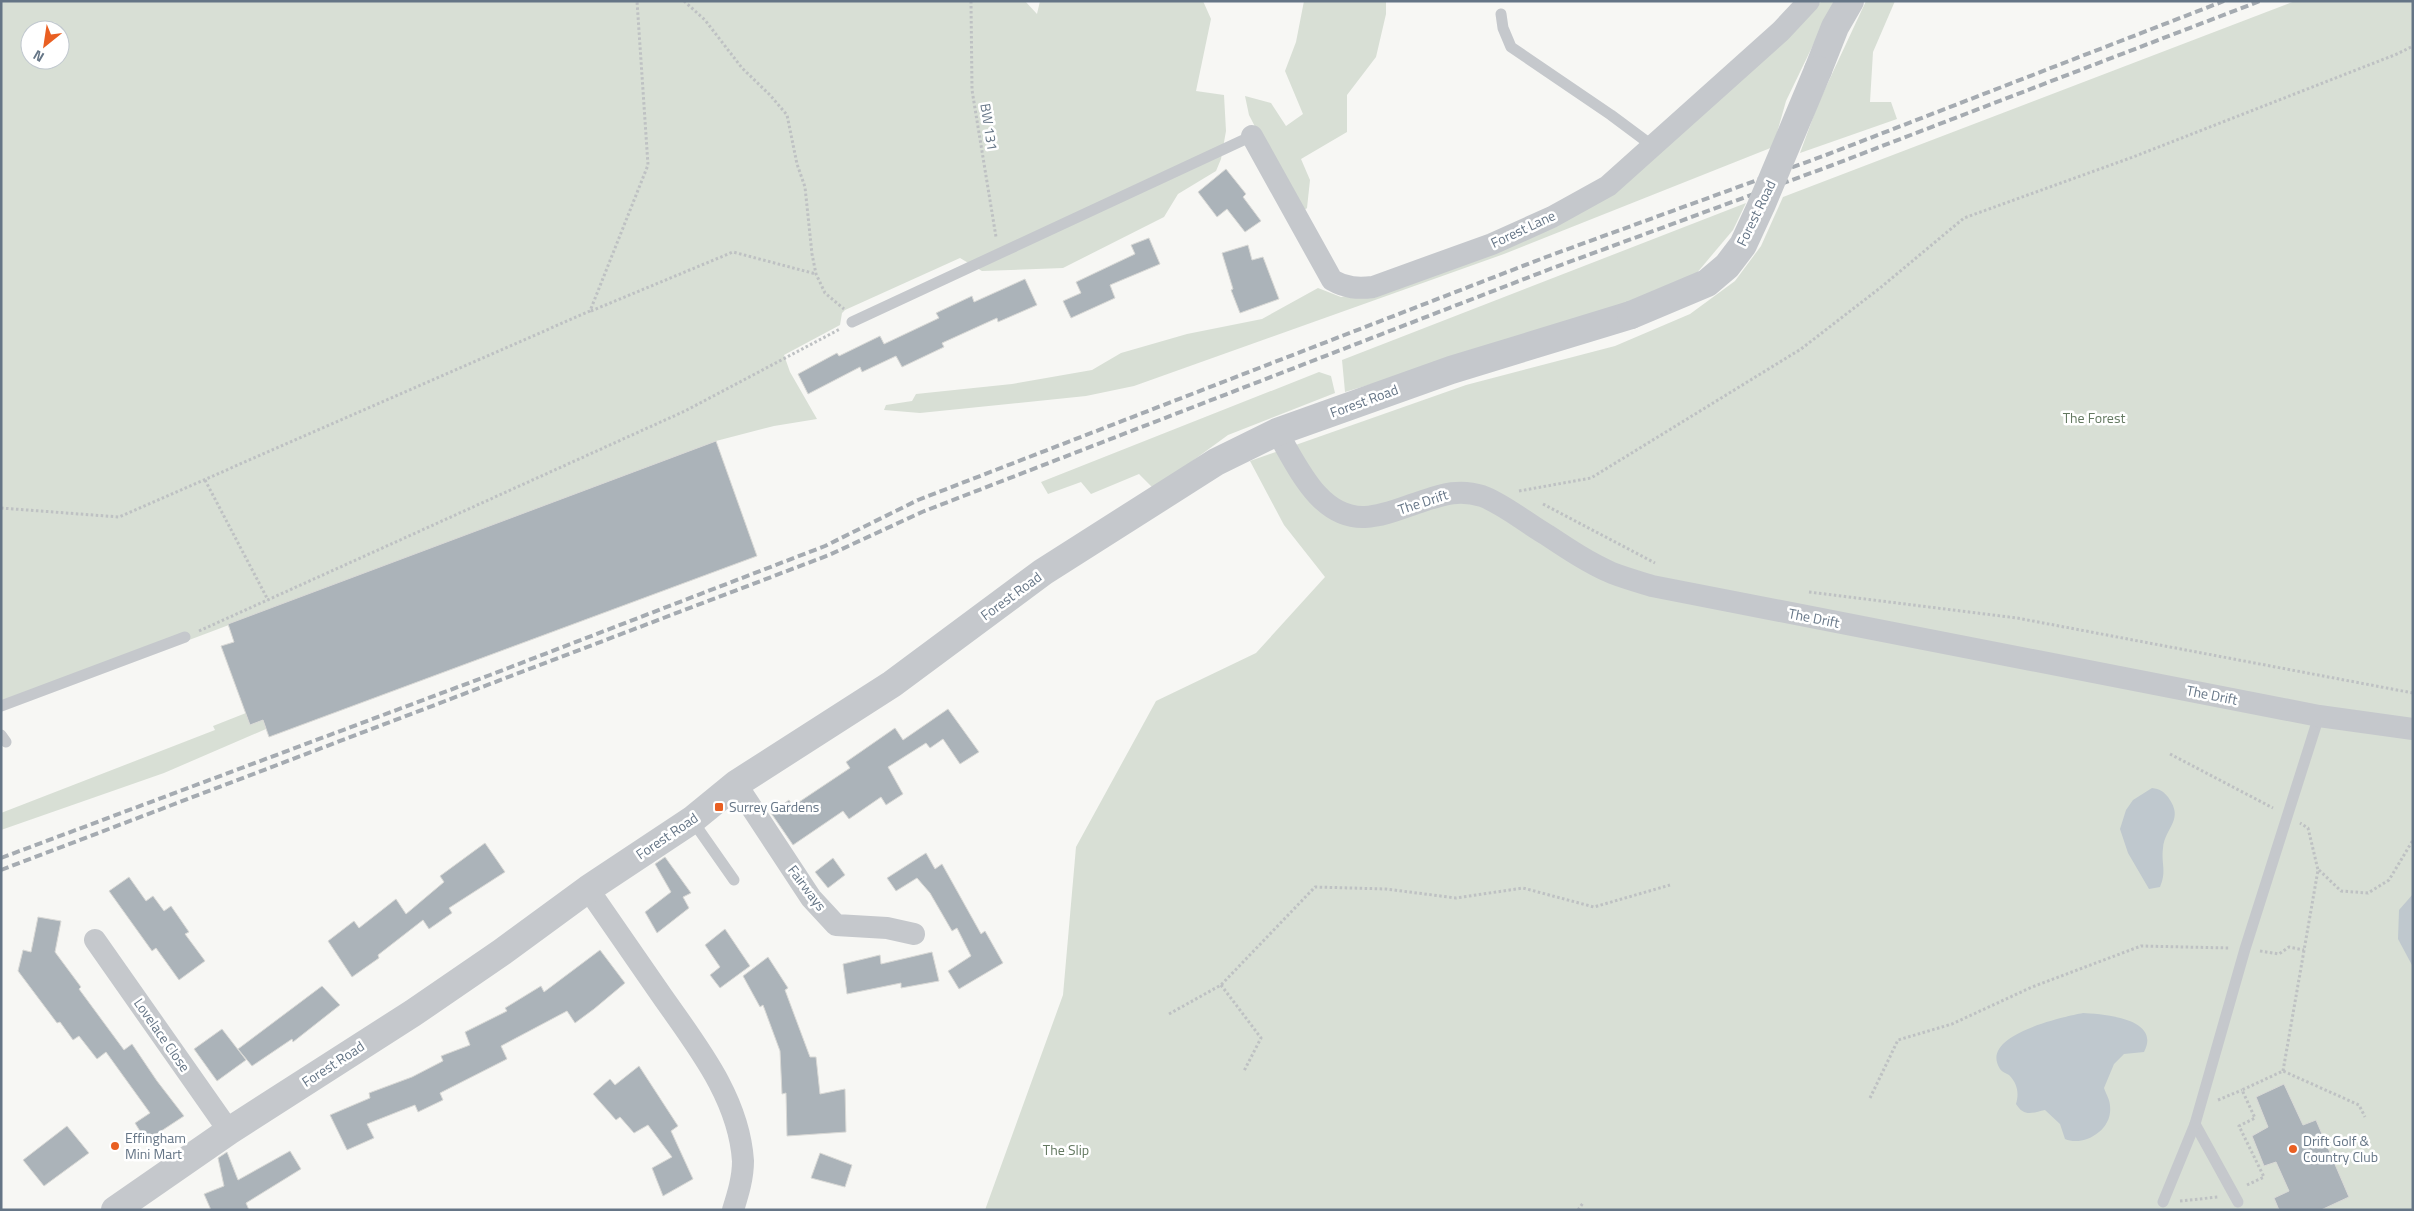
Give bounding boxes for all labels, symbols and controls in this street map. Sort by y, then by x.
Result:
north arrow [20,20,70,70]
text: N [29,45,48,68]
street label: BW 131 [975,102,1004,152]
street label: Forest Road [1731,176,1781,249]
street label: Forest Lane [1487,204,1559,253]
street label: Forest Road [1327,379,1401,423]
park label: The Forest [2063,407,2125,428]
street label: The Drift [1395,484,1451,519]
street label: Forest Road [976,566,1046,625]
street label: The Drift [1787,602,1841,633]
street label: The Drift [2185,679,2239,710]
place label: Surrey Gardens [729,796,819,817]
marker: Surrey Gardens [713,801,725,813]
street label: Forest Road [631,807,702,864]
street label: Fairways [783,860,832,915]
street label: Lovelace Close [129,994,196,1076]
street label: Forest Road [297,1035,368,1092]
place label: Effingham Mini Mart [125,1127,186,1164]
place label: Drift Golf & Country Club [2303,1130,2378,1167]
park label: The Slip [1043,1139,1089,1160]
marker: Effingham Mini Mart [109,1140,121,1152]
marker: Drift Golf & Country Club [2287,1143,2299,1155]

